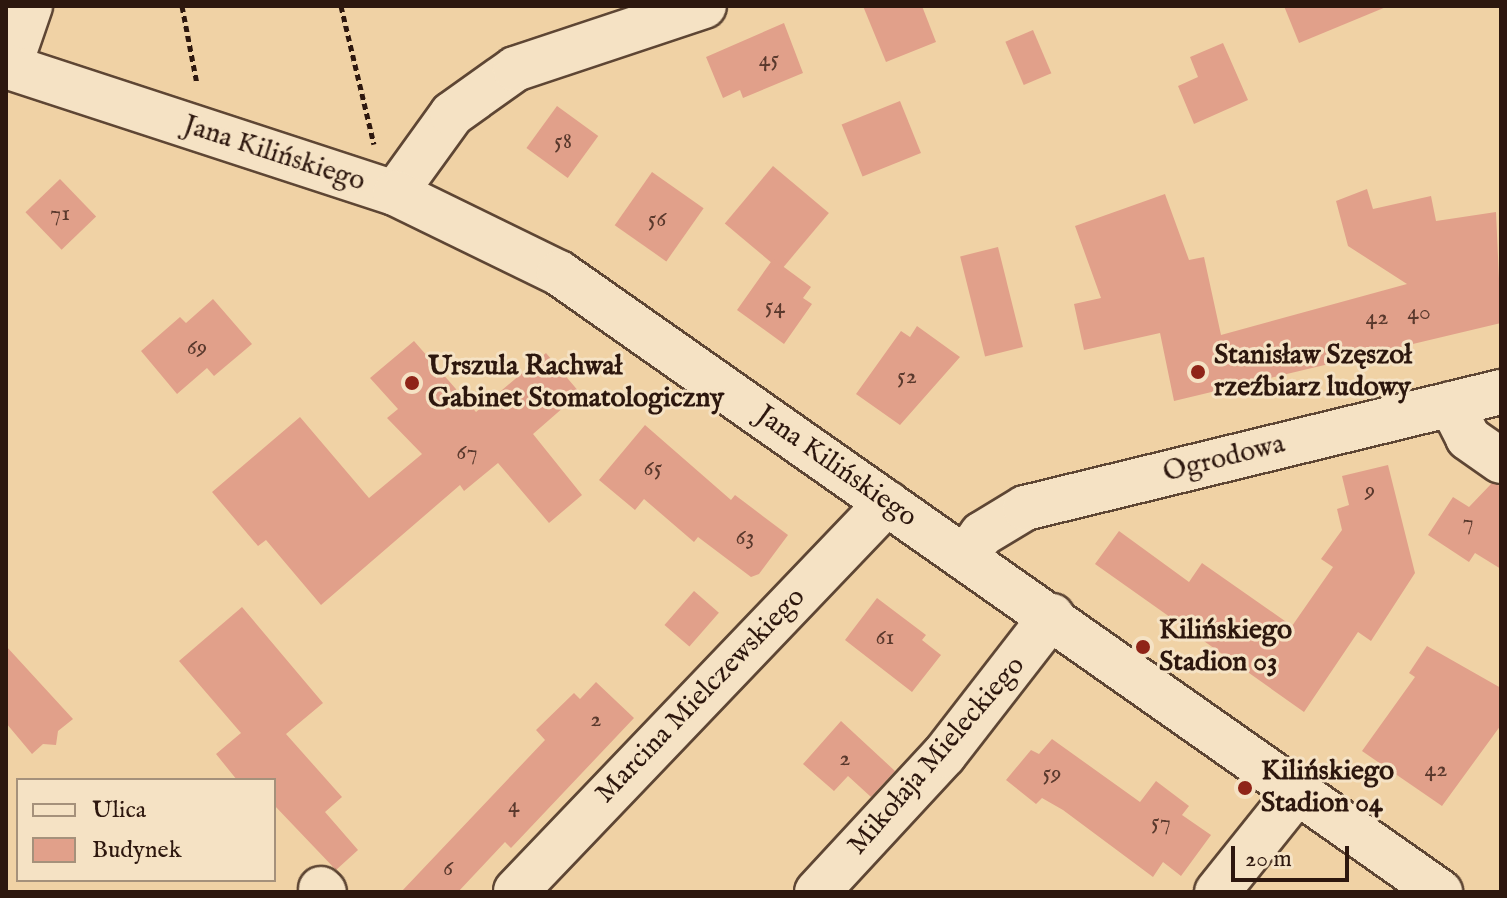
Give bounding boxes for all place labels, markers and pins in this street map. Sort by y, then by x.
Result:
place label: Stanisław Szęszoł rzeźbiarz ludowy [1214,339,1412,405]
place label: Urszula Rachwał Gabinet Stomatologiczny [428,350,724,416]
marker: Stanisław Szęszoł rzeźbiarz ludowy [1189,363,1207,381]
marker: Urszula Rachwał Gabinet Stomatologiczny [403,374,421,392]
place label: Kilińskiego Stadion 03 [1159,614,1292,680]
marker: Kilińskiego Stadion 03 [1134,638,1152,656]
place label: Kilińskiego Stadion 04 [1261,755,1394,821]
marker: Kilińskiego Stadion 04 [1236,779,1254,797]

